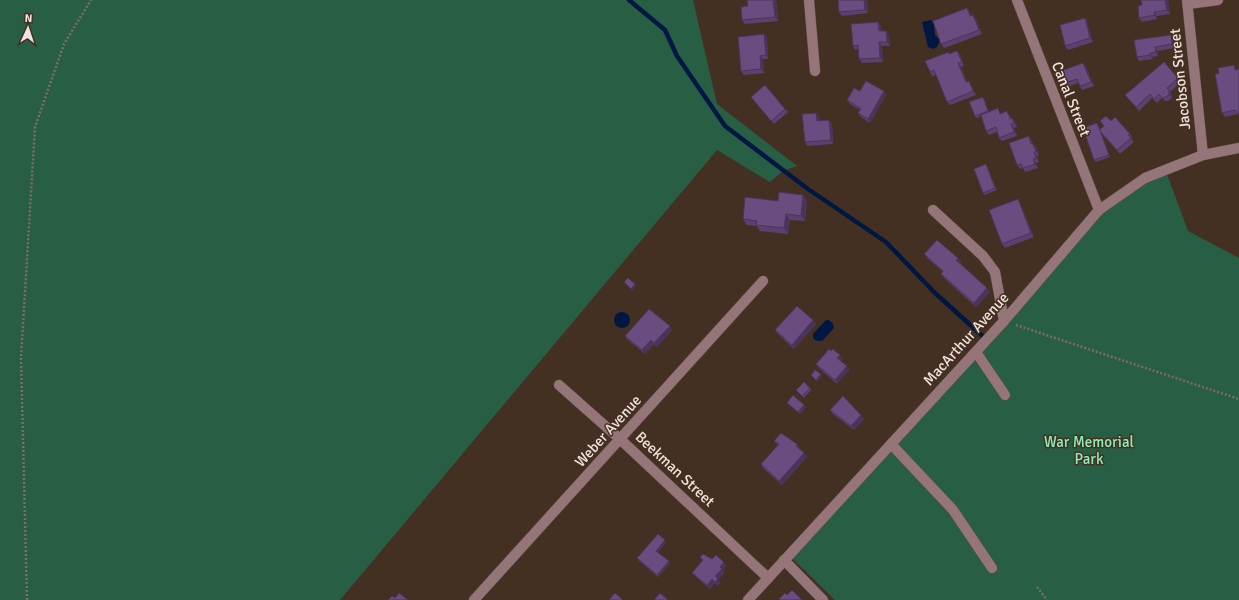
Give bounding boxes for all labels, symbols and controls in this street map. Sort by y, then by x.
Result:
north arrow [8,8,48,48]
text: N [24,12,33,25]
street label: Jacobson Street [1166,28,1194,130]
street label: Canal Street [1048,59,1094,139]
street label: MacArthur Avenue [919,289,1013,389]
street label: Weber Avenue [571,391,645,471]
street label: Beekman Street [632,428,718,510]
park label: War Memorial Park [1044,433,1134,468]

